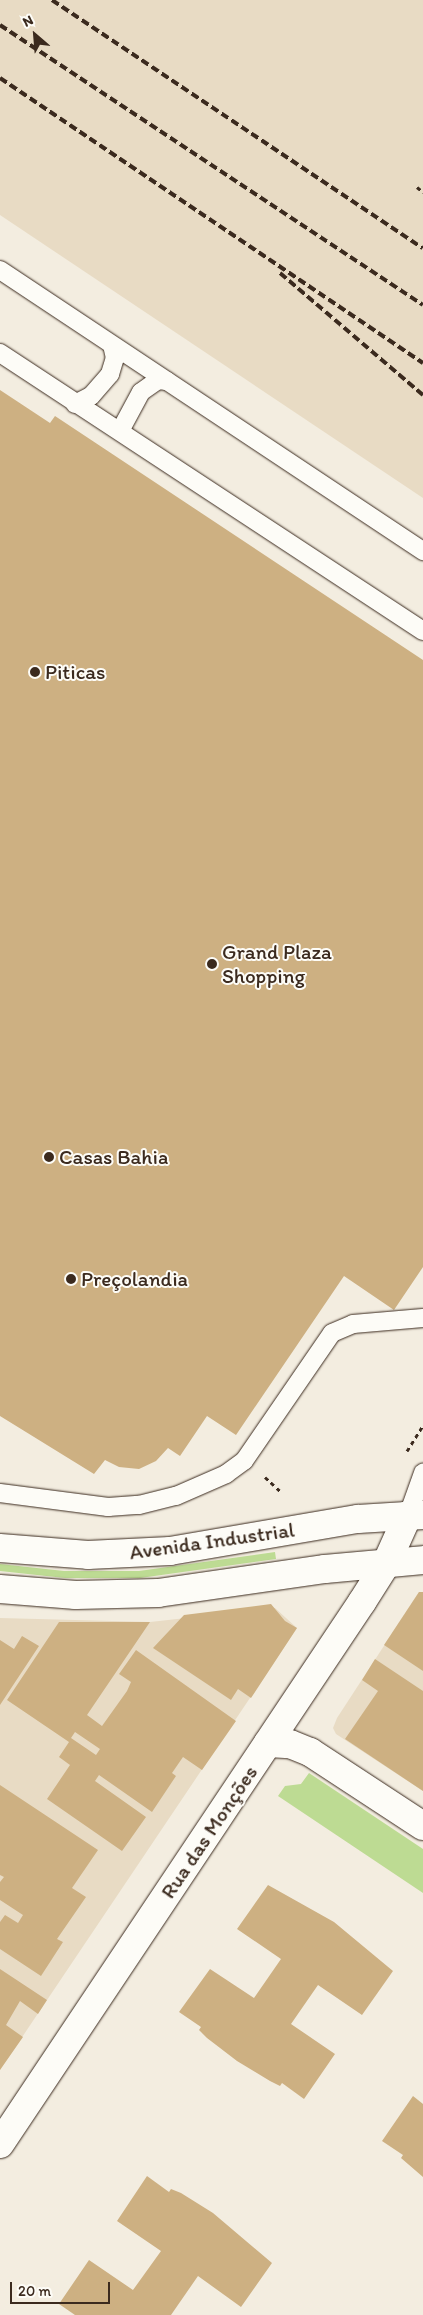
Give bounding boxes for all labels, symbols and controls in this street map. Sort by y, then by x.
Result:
north arrow [10,10,60,60]
text: N [20,11,36,31]
place label: Piticas [45,659,106,685]
marker: Piticas [29,666,41,678]
place label: Grand Plaza Shopping [222,939,332,989]
marker: Grand Plaza Shopping [206,958,218,970]
place label: Casas Bahia [59,1144,169,1170]
marker: Casas Bahia [43,1151,55,1163]
place label: Preçolandia [81,1266,188,1292]
marker: Preçolandia [65,1273,77,1285]
street label: Avenida Industrial [128,1517,296,1565]
street label: Rua das Monções [155,1761,263,1903]
scale bar [12,2272,112,2304]
text: 20 m [18,2282,51,2300]

